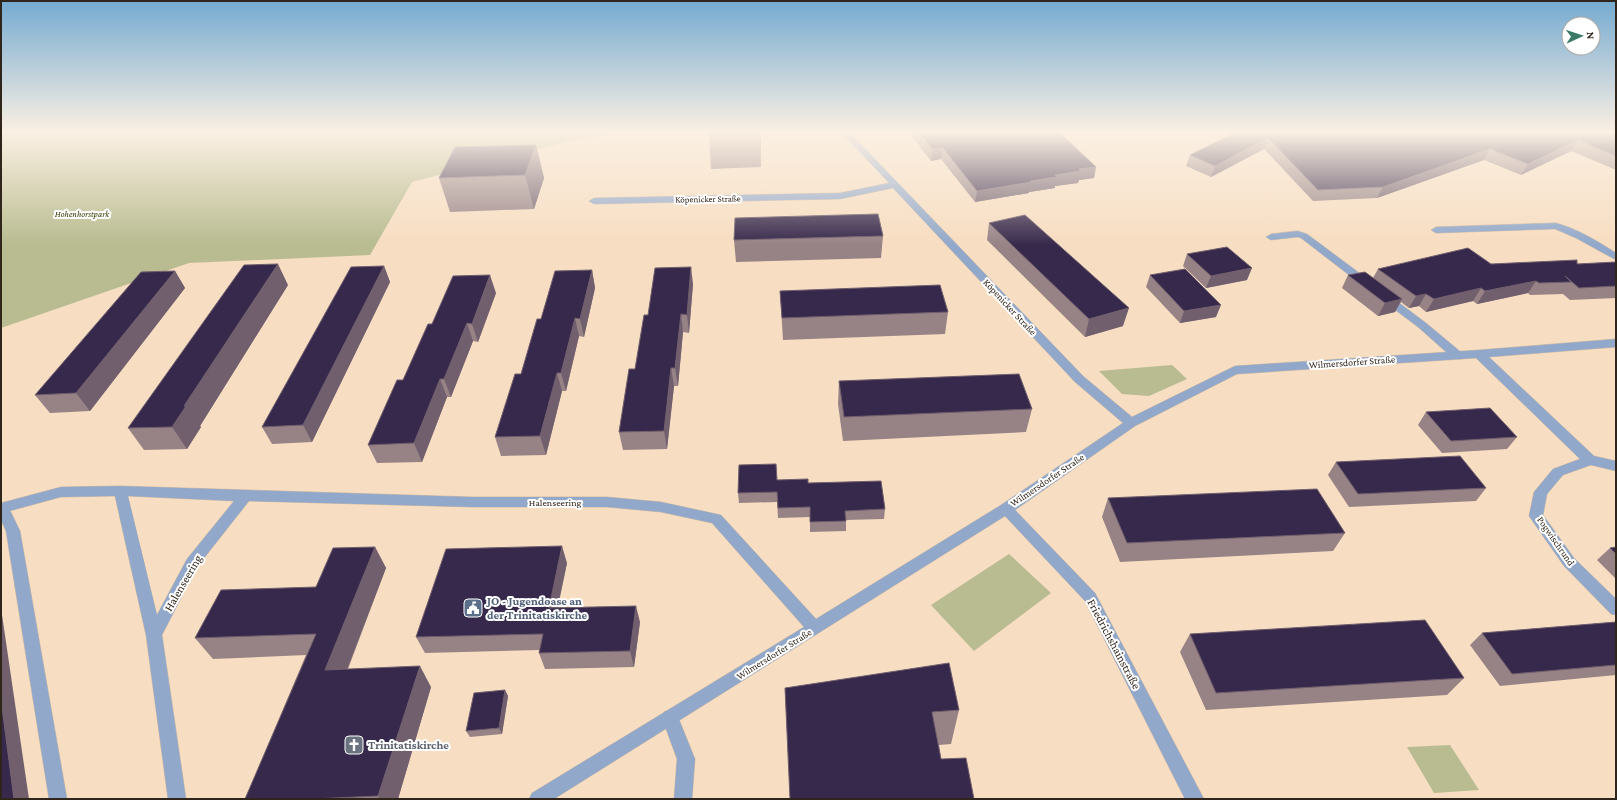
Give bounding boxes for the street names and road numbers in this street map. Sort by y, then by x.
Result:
street label: Köpenicker Straße [675,193,741,205]
street label: Köpenicker Straße [981,277,1039,338]
street label: Wilmersdorfer Straße [1308,353,1396,371]
street label: Wilmersdorfer Straße [1008,451,1086,509]
street label: Halenseering [529,497,581,508]
street label: Pogwischrund [1535,514,1577,568]
street label: Halenseering [161,552,205,614]
street label: Friedrichshainstraße [1084,597,1144,691]
street label: Wilmersdorfer Straße [734,626,814,682]

